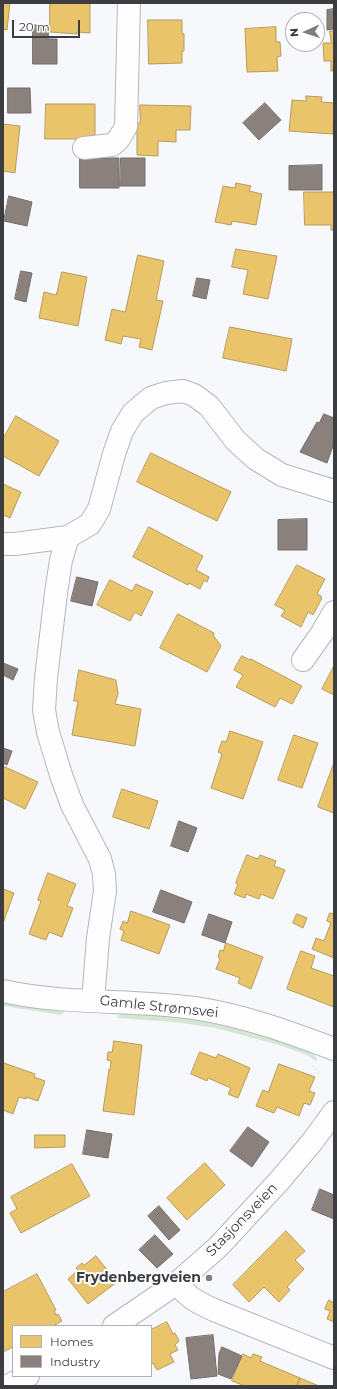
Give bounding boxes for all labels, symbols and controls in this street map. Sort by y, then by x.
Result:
scale bar [14,12,82,38]
north arrow [285,12,325,52]
text: 20 m [19,19,50,34]
text: N [287,28,301,37]
street label: Gamle Strømsvei [99,992,219,1022]
street label: Stasjonsveien [203,1180,281,1260]
place label: Frydenbergveien [76,1270,201,1286]
marker: Frydenbergveien [204,1273,214,1283]
legend [12,1325,152,1377]
text: Homes [50,1334,93,1349]
text: Industry [50,1354,100,1369]

